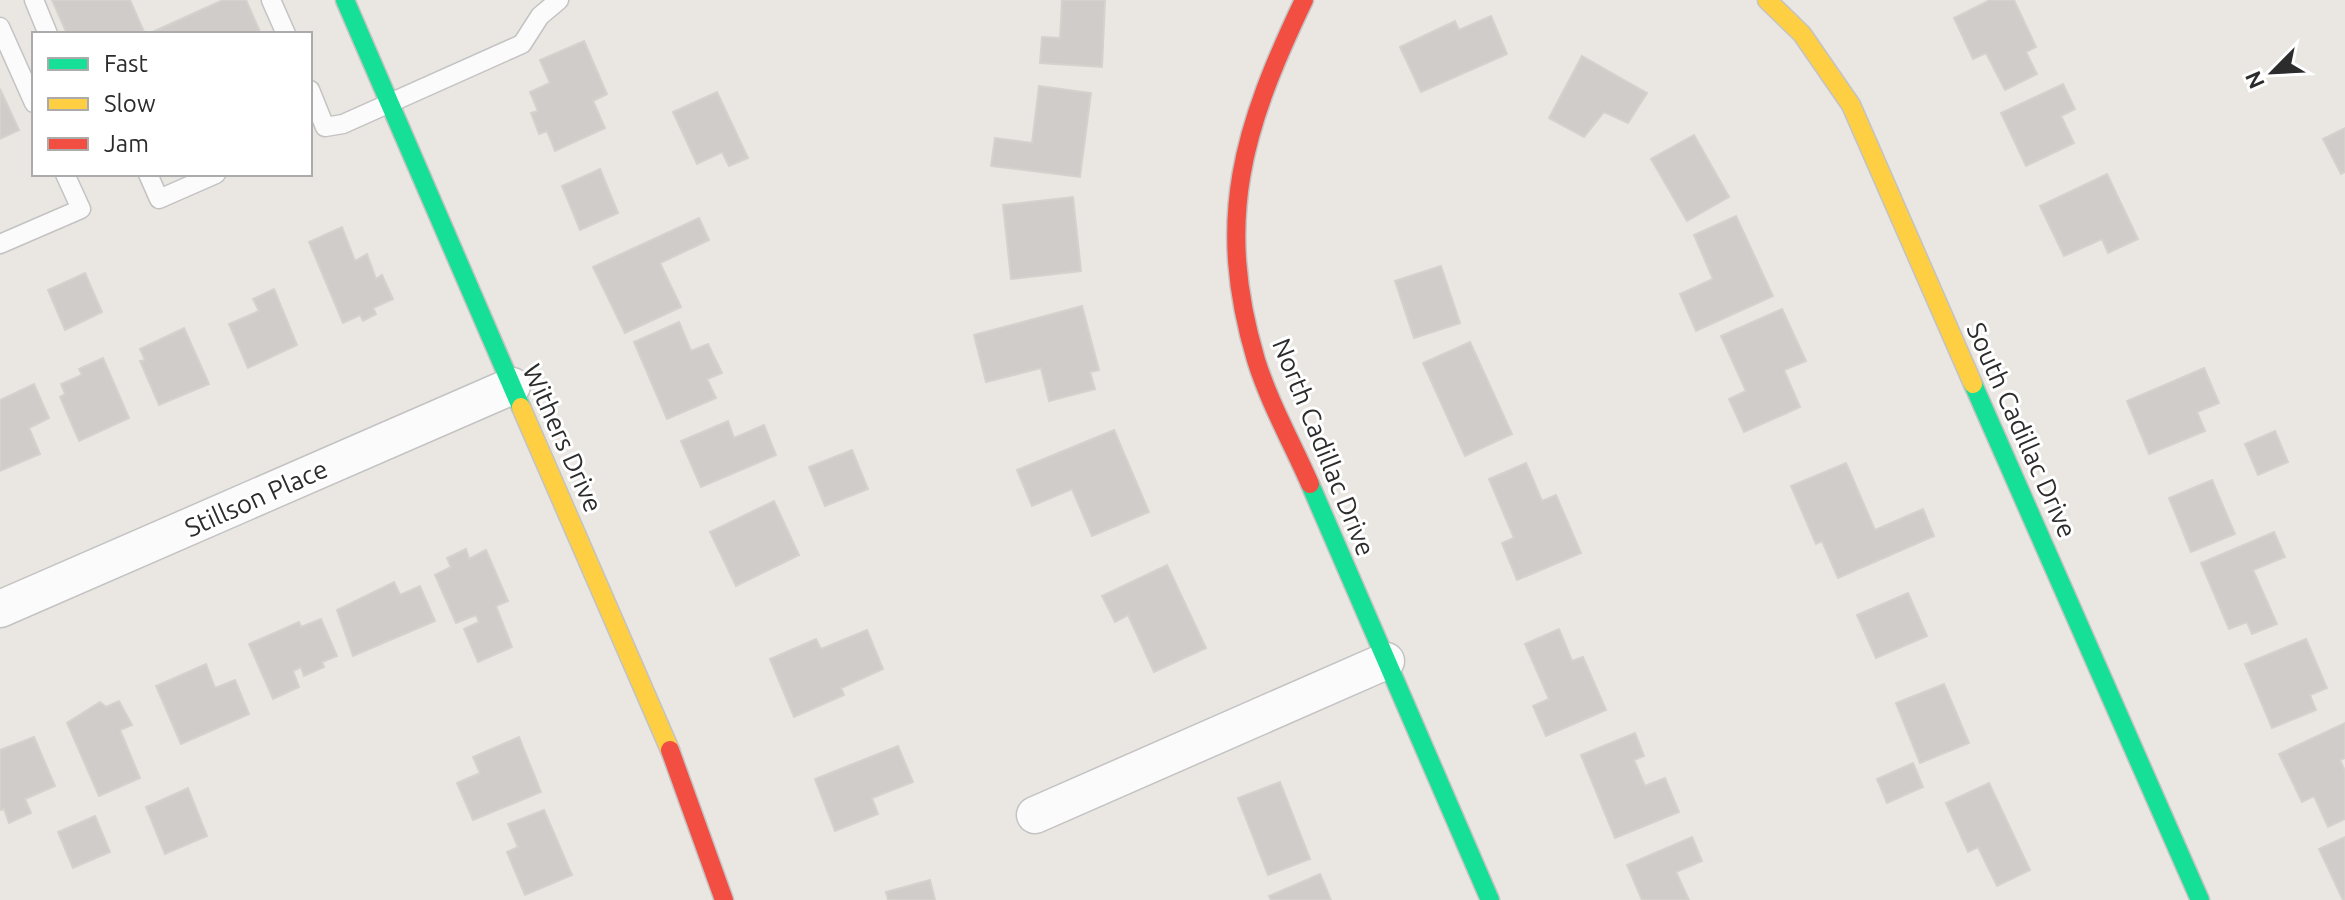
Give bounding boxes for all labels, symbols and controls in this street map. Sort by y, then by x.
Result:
legend [32,32,312,176]
north arrow [2233,32,2313,112]
text: Fast [104,50,148,77]
text: N [2240,68,2269,93]
text: Slow [104,90,156,117]
text: Jam [104,130,149,157]
street label: South Cadillac Drive [1962,318,2082,542]
street label: North Cadillac Drive [1267,334,1381,560]
street label: Withers Drive [517,360,609,516]
street label: Stillson Place [180,454,332,542]

